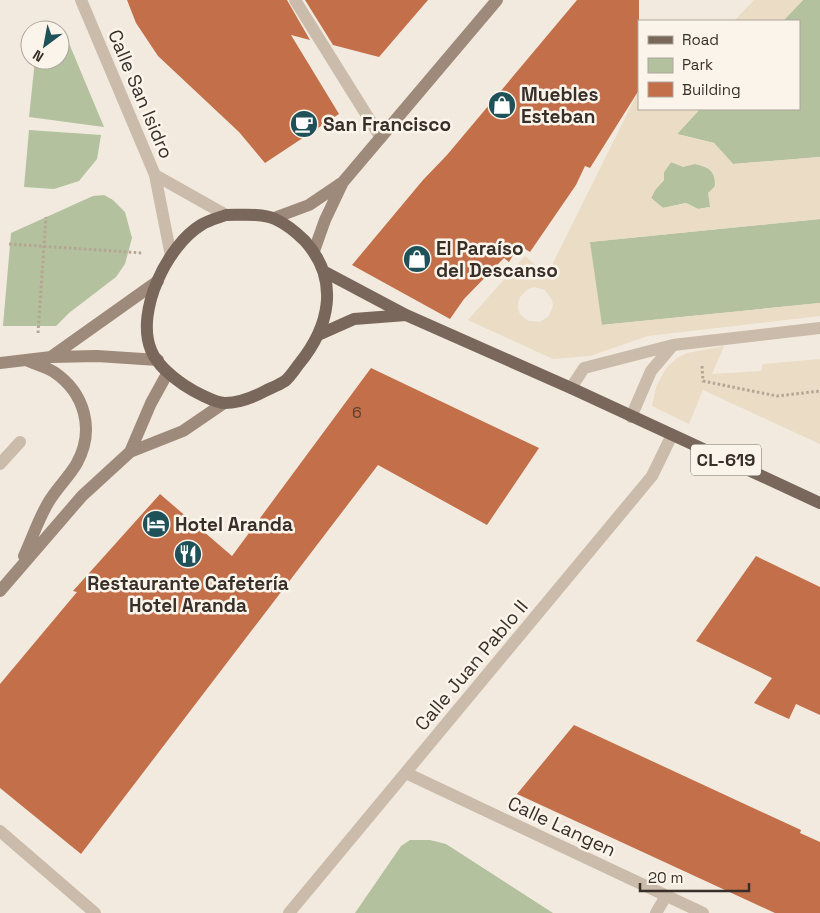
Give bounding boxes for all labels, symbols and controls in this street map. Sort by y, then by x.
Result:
north arrow [20,20,70,70]
legend [638,20,800,110]
street label: Calle San Isidro [102,26,179,162]
text: Road [682,30,719,49]
text: N [29,46,47,66]
text: Park [682,55,713,74]
text: Building [682,80,741,99]
place label: Muebles Esteban [521,82,599,129]
shop icon: Muebles Esteban [487,90,517,120]
cafe icon: San Francisco [289,109,319,139]
place label: San Francisco [323,112,451,137]
place label: El Paraíso del Descanso [436,236,558,283]
shop icon: El Paraíso del Descanso [402,244,432,274]
house number: 6 [352,402,362,423]
road number: CL-619 [691,444,761,476]
hotel icon: Hotel Aranda [141,509,171,539]
place label: Hotel Aranda [175,512,293,537]
restaurant icon: Restaurante Cafetería Hotel Aranda [173,539,203,569]
place label: Restaurante Cafetería Hotel Aranda [87,571,289,618]
street label: Calle Juan Pablo II [409,595,533,736]
street label: Calle Langen [504,790,620,862]
scale bar [640,860,749,892]
text: 20 m [648,868,683,887]

